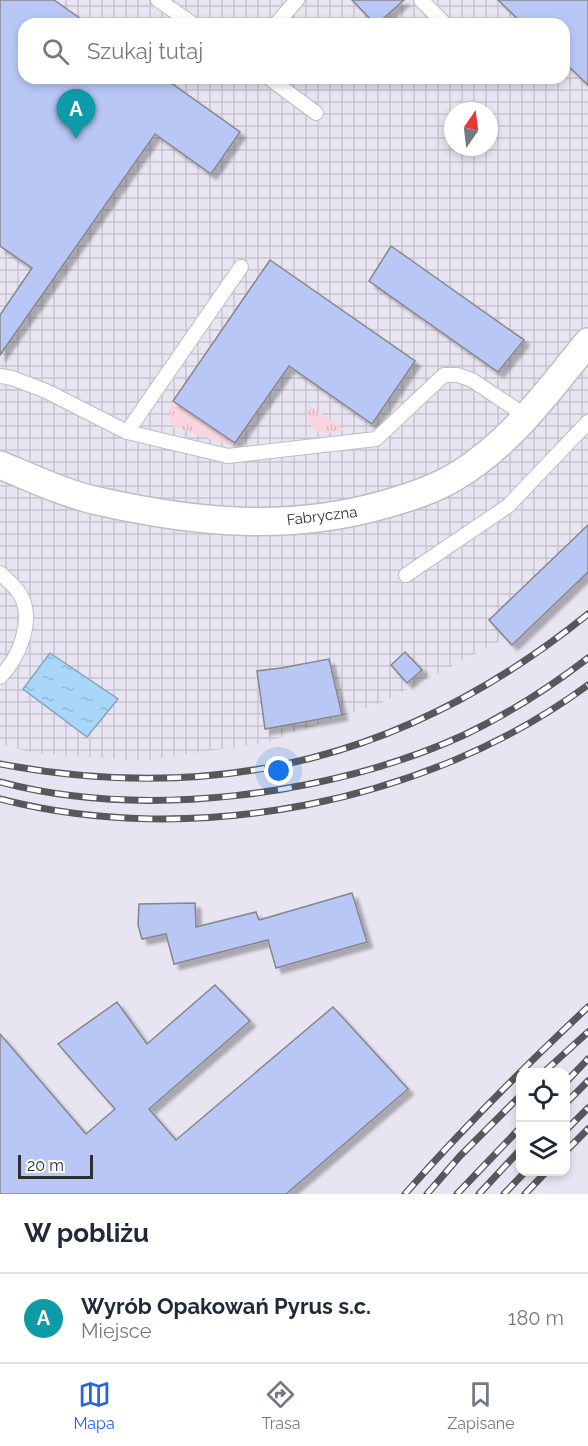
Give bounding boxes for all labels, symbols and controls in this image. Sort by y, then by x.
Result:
search box [18,18,570,84]
icon: search [39,35,72,68]
text: Szukaj tutaj [87,38,203,64]
pin: A [56,90,96,139]
north arrow [444,102,498,156]
street label: Fabryczna [286,503,358,529]
your location [264,756,293,785]
map controls [516,1068,570,1176]
button: locate [516,1068,570,1122]
button: layers [516,1122,570,1176]
scale bar [18,1152,93,1180]
text: 20 m [27,1156,64,1175]
text: W pobliżu [24,1218,149,1248]
text: Wyrób Opakowań Pyrus s.c. [81,1293,371,1319]
text: A [37,1306,50,1330]
text: 180 m [508,1306,564,1330]
text: Miejsce [81,1319,151,1343]
tab: Mapa [73,1378,115,1433]
tab: Trasa [261,1378,301,1433]
tab: Zapisane [447,1378,515,1433]

